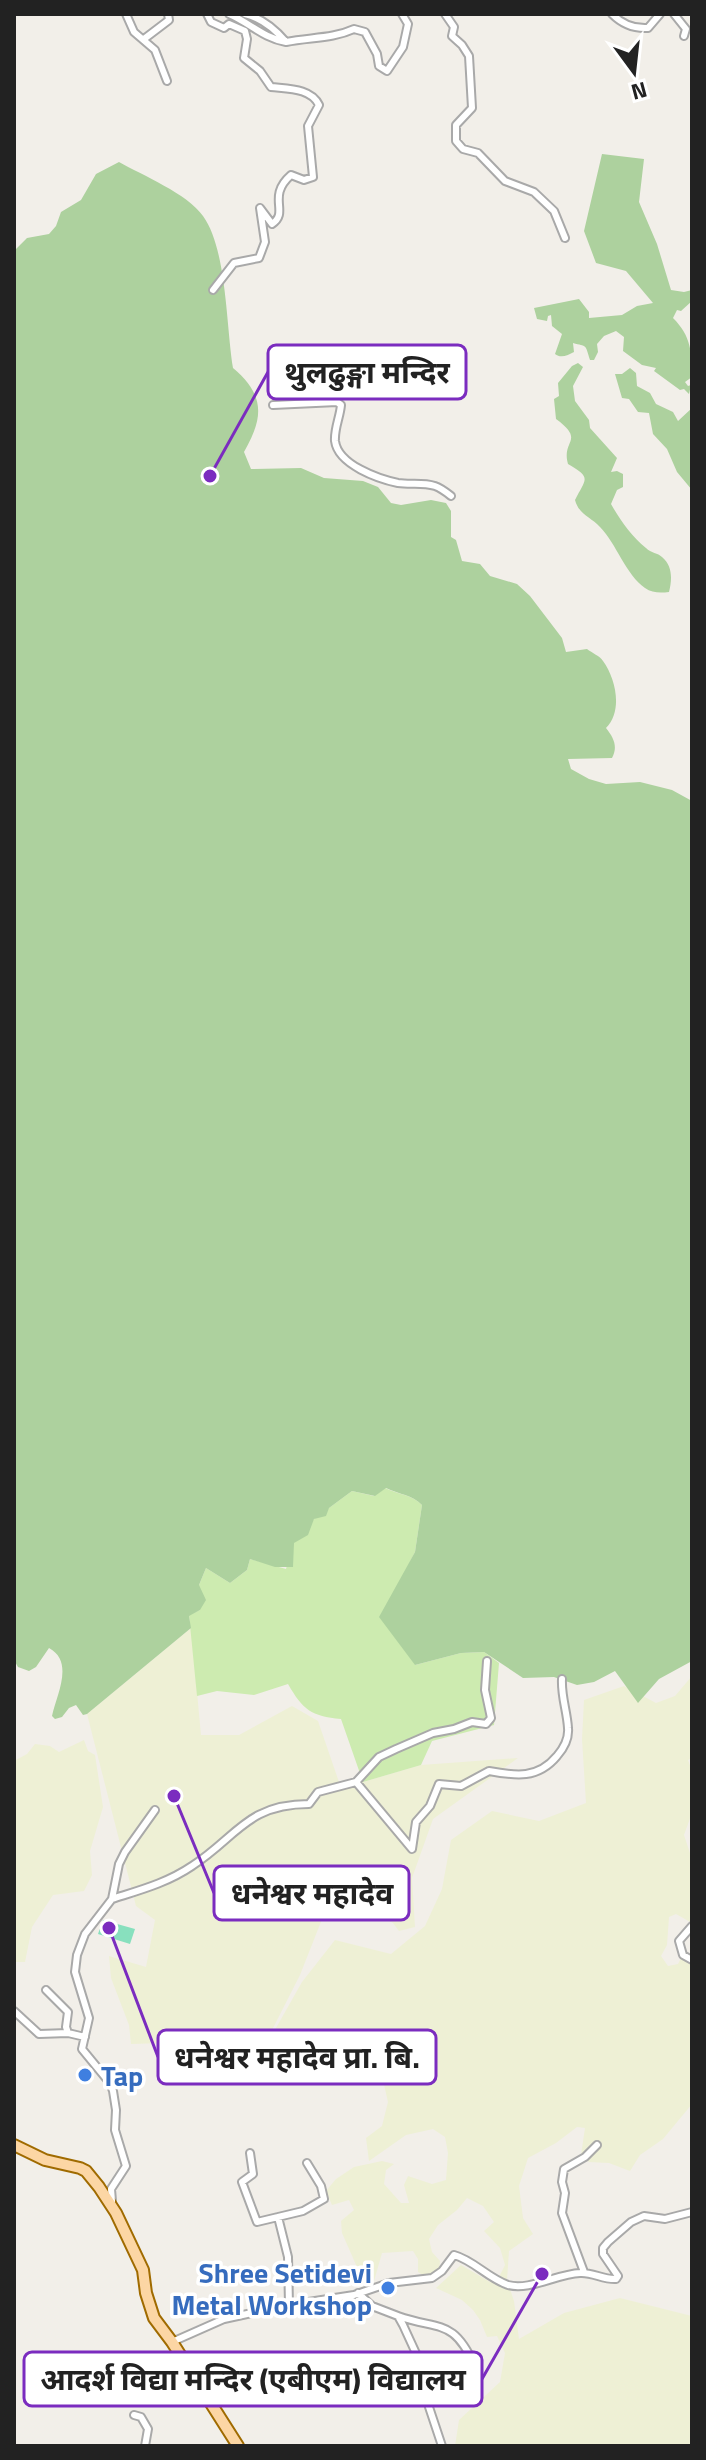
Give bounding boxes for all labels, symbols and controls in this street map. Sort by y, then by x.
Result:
north arrow [594,32,674,112]
text: N [627,73,651,110]
callout: थुलढुङ्गा मन्दिर [268,345,466,399]
text: थुलढुङ्गा मन्दिर [284,349,450,395]
callout: धनेश्वर महादेव [214,1866,409,1920]
text: धनेश्वर महादेव [231,1870,394,1916]
callout: धनेश्वर महादेव प्रा. बि. [158,2030,436,2084]
text: धनेश्वर महादेव प्रा. बि. [174,2034,420,2080]
place label: Tap [101,2054,143,2097]
marker: Tap [76,2066,94,2084]
place label: Shree Setidevi Metal Workshop [172,2251,372,2326]
marker: Shree Setidevi Metal Workshop [379,2279,397,2297]
callout: आदर्श विद्या मन्दिर (एबीएम) विद्यालय [24,2352,482,2406]
text: आदर्श विद्या मन्दिर (एबीएम) विद्यालय [40,2356,467,2402]

